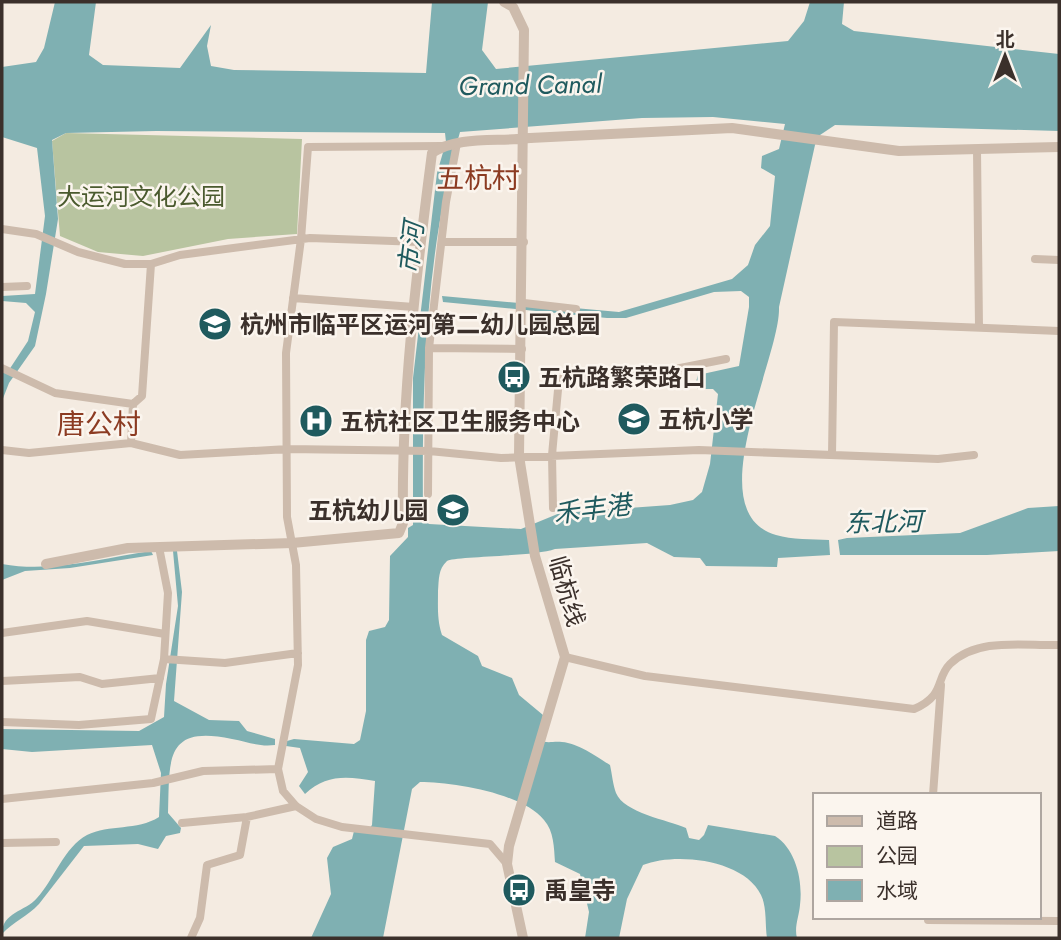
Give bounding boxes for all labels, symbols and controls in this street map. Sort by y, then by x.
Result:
north arrow [970,21,1040,91]
text: 北 [995,26,1015,53]
water label: Grand Canal [458,65,603,105]
district label: 五杭村 [436,158,520,199]
park label: 大运河文化公园 [57,179,225,214]
water label: 市河 [389,215,434,276]
school or university icon: 杭州市临平区运河第二幼儿园总园 [196,305,234,343]
place label: 杭州市临平区运河第二幼儿园总园 [240,307,600,342]
bus stop icon: 五杭路繁荣路口 [495,358,533,396]
place label: 五杭路繁荣路口 [538,360,706,395]
school or university icon: 五杭小学 [615,400,653,438]
hospital icon: 五杭社区卫生服务中心 [297,402,335,440]
place label: 五杭小学 [658,402,754,437]
district label: 唐公村 [57,404,141,445]
place label: 五杭社区卫生服务中心 [340,404,580,439]
water label: 禾丰港 [551,485,637,533]
school or university icon: 五杭幼儿园 [434,491,472,529]
place label: 五杭幼儿园 [308,493,428,528]
water label: 东北河 [844,502,927,542]
street label: 临杭线 [540,552,594,630]
legend [813,793,1040,919]
text: 道路 [876,806,918,836]
text: 公园 [876,841,918,871]
bus stop icon: 禹皇寺 [500,871,538,909]
place label: 禹皇寺 [544,873,616,908]
text: 水域 [876,876,918,906]

